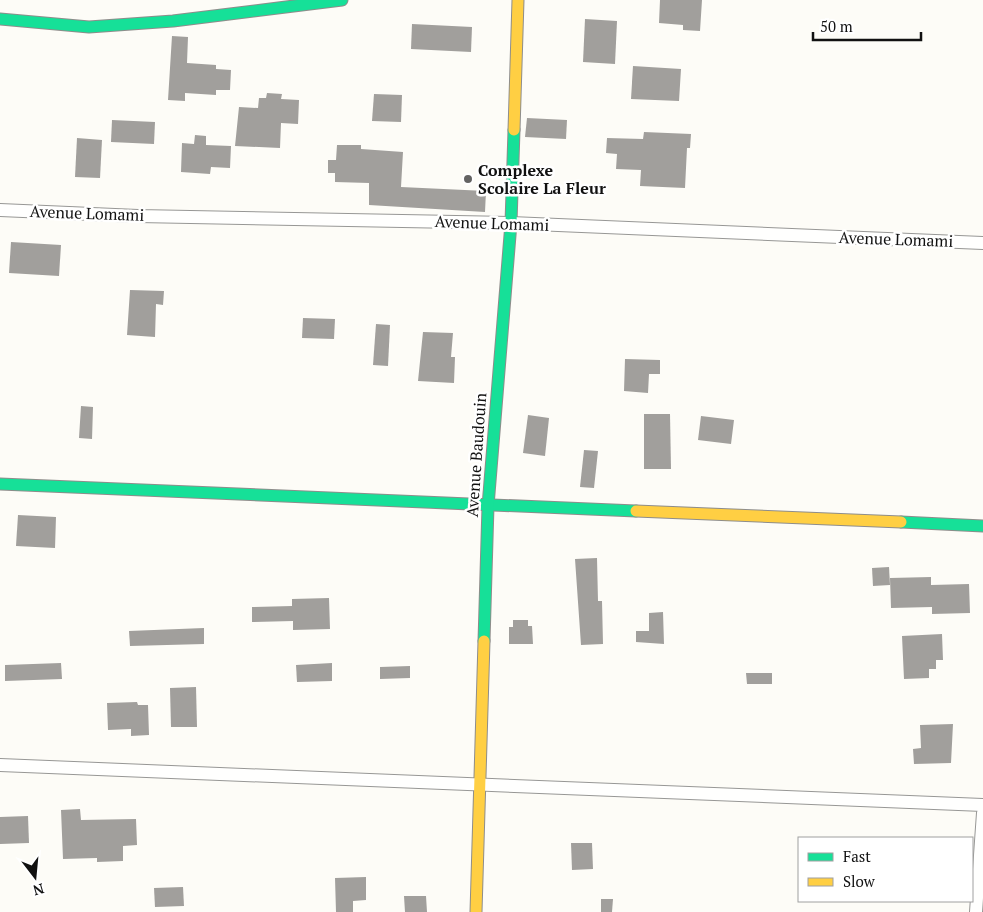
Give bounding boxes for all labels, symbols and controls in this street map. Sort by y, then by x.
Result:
scale bar [813,10,920,42]
text: 50 m [820,16,853,36]
place label: Complexe Scolaire La Fleur [478,159,606,199]
marker: Complexe Scolaire La Fleur [462,173,474,185]
street label: Avenue Lomami [29,200,145,226]
street label: Avenue Lomami [434,210,550,236]
street label: Avenue Lomami [838,226,954,252]
street label: Avenue Baudouin [461,392,491,518]
legend [798,837,973,902]
text: Fast [843,846,871,866]
north arrow [10,852,60,902]
text: Slow [843,871,876,891]
text: N [31,879,46,901]

